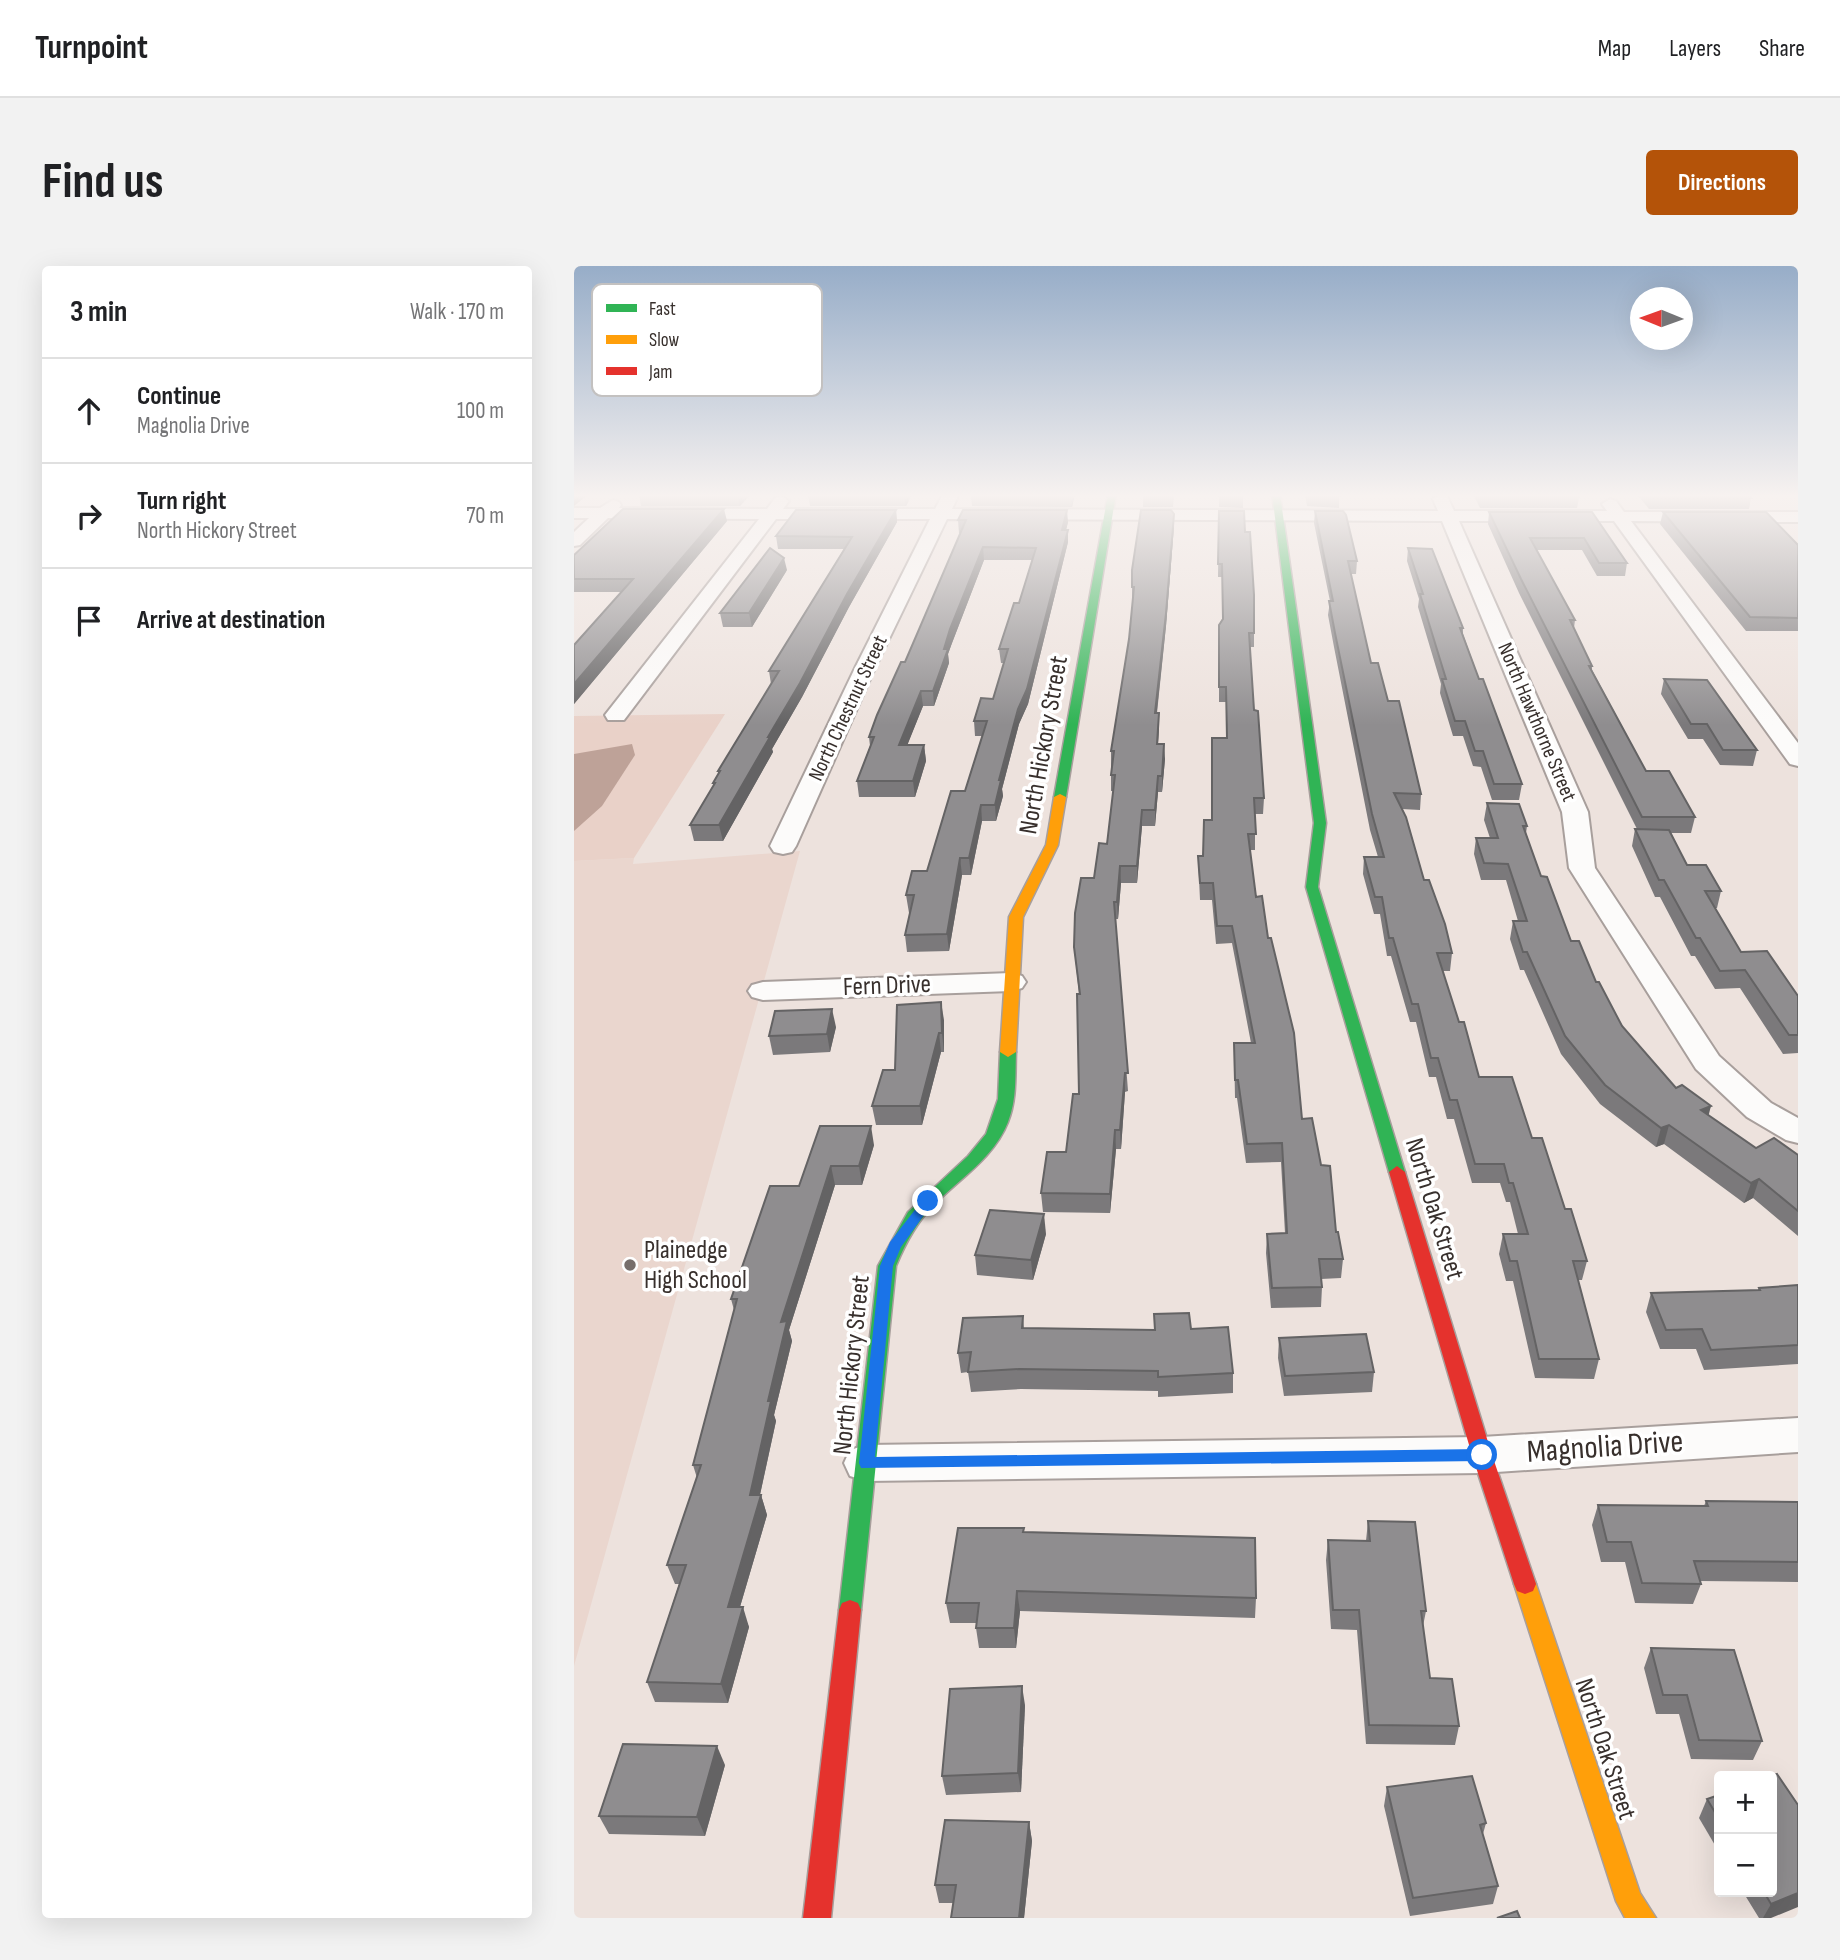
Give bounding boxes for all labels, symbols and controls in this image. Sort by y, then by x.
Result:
text: Turnpoint [35,28,148,68]
text: Map [1598,34,1631,63]
text: Layers [1669,34,1721,63]
text: Share [1759,34,1805,63]
button: Directions [1646,150,1798,215]
text: Find us [42,153,164,212]
legend [592,284,822,396]
north arrow [1630,287,1693,350]
text: 3 min [70,294,127,330]
text: Walk · 170 m [410,298,504,326]
text: Fast [649,298,676,321]
text: Slow [649,329,679,352]
text: Jam [648,361,672,384]
text: Continue [137,381,221,412]
icon: ahead [70,392,108,430]
text: 100 m [457,397,504,425]
text: Magnolia Drive [137,412,250,440]
text: Turn right [137,486,226,517]
icon: right [70,497,108,535]
text: 70 m [466,502,504,530]
text: North Hickory Street [137,517,297,545]
icon: arrive [70,602,108,640]
text: Arrive at destination [137,605,325,636]
street label: North Chestnut Street [803,631,893,785]
street label: North Hawthorne Street [1492,639,1582,805]
street label: North Hickory Street [1013,653,1075,837]
street label: Fern Drive [842,969,932,1003]
street label: North Oak Street [1398,1134,1470,1284]
route end [912,1185,943,1216]
place label: Plainedge High School [644,1235,747,1296]
marker: Plainedge High School [622,1257,638,1273]
street label: North Hickory Street [827,1274,877,1456]
street label: Magnolia Drive [1525,1422,1685,1472]
route start [1466,1439,1497,1470]
street label: North Oak Street [1568,1675,1642,1824]
map controls [1714,1771,1777,1897]
button: + [1714,1771,1777,1834]
button: − [1714,1834,1777,1897]

